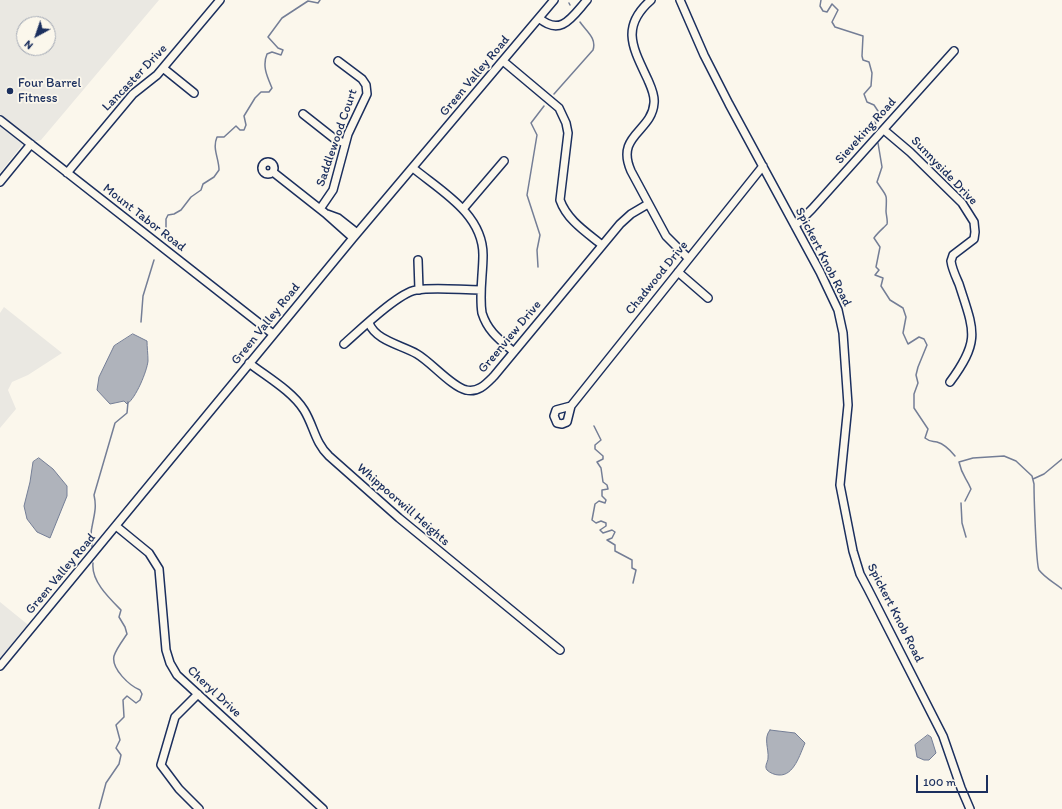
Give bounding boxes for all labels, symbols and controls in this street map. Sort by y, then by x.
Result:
north arrow [16,16,56,56]
street label: Green Valley Road [437,32,513,120]
text: N [22,37,36,52]
street label: Lancaster Drive [99,41,171,115]
place label: Four Barrel Fitness [18,76,81,107]
marker: Four Barrel Fitness [5,86,15,96]
street label: Saddlewood Court [313,87,361,189]
street label: Sieveking Road [832,95,900,167]
street label: Sunnyside Drive [907,133,981,209]
street label: Mount Tabor Road [99,181,189,255]
street label: Spickert Knob Road [791,205,855,309]
street label: Chadwood Drive [622,238,692,318]
street label: Green Valley Road [228,280,304,368]
street label: Greenview Drive [475,298,545,376]
street label: Whippoorwill Heights [353,460,453,550]
street label: Green Valley Road [23,530,99,618]
street label: Spickert Knob Road [863,561,927,665]
street label: Cheryl Drive [184,663,244,721]
scale bar [918,767,990,793]
text: 100 m [923,775,956,789]

